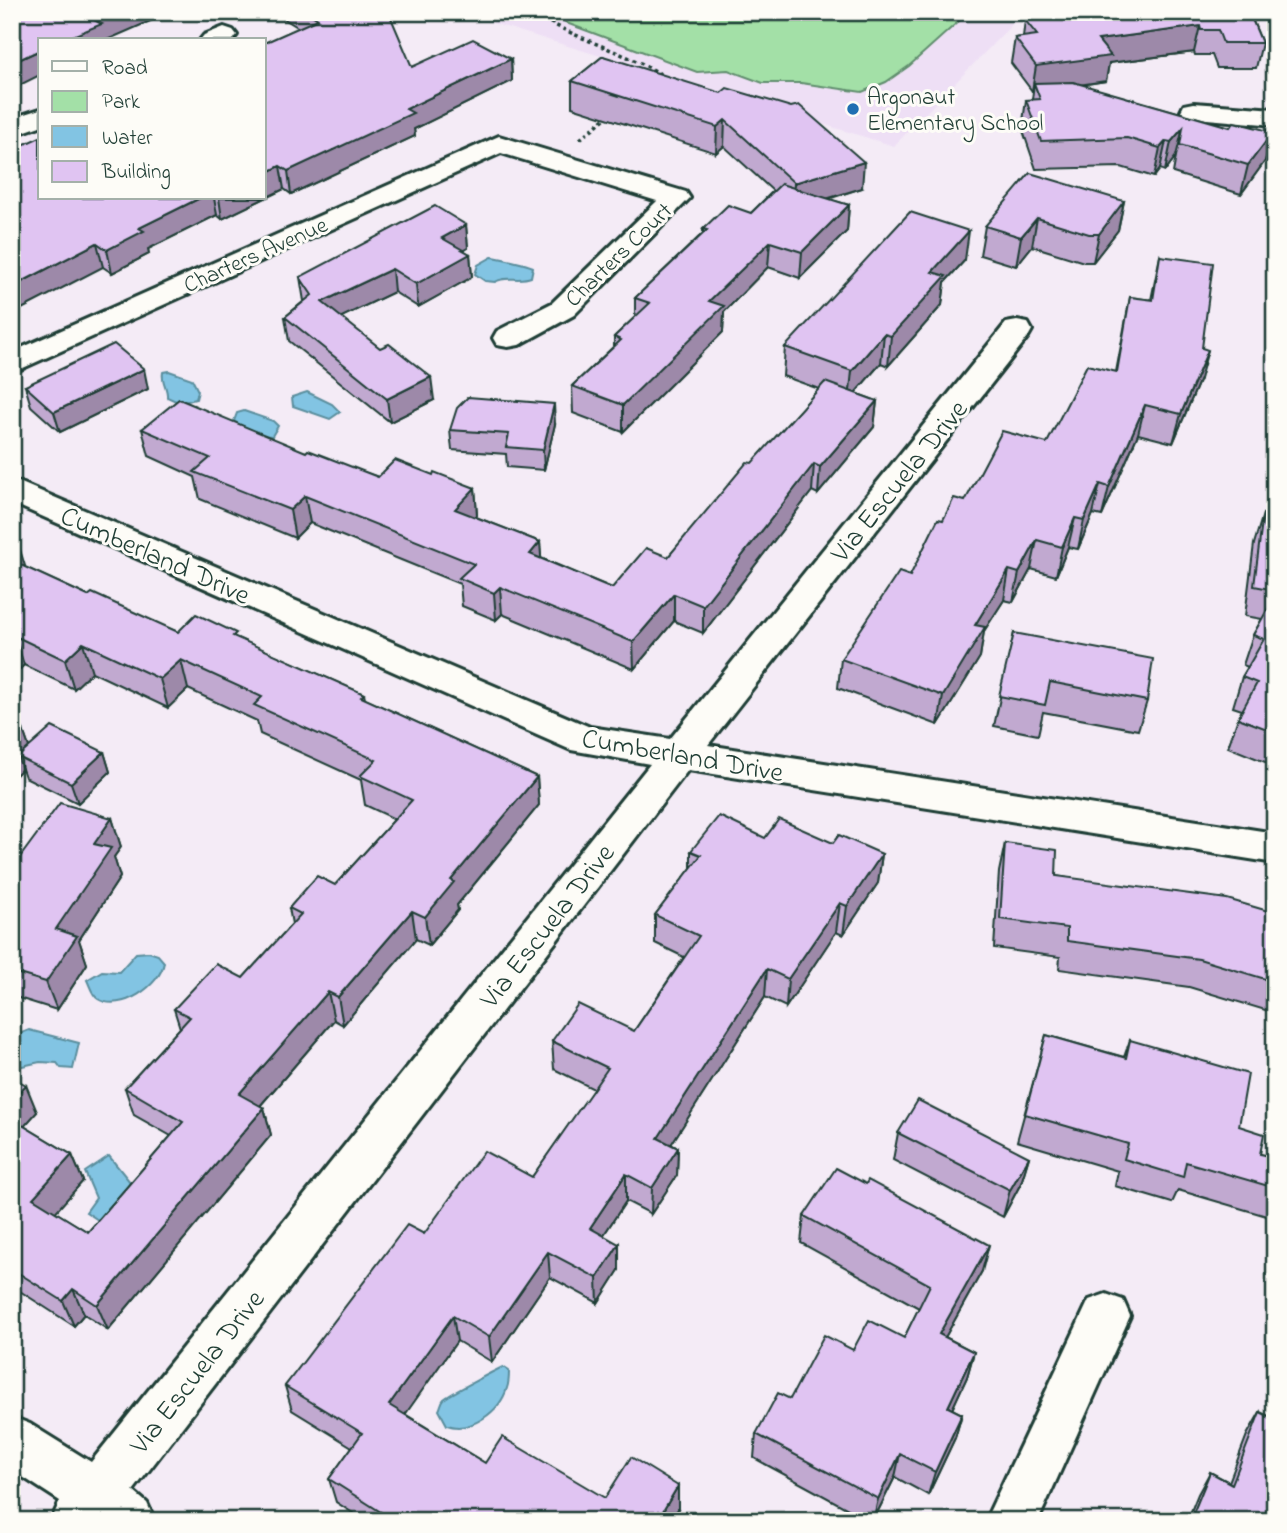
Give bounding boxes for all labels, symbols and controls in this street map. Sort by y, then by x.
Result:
legend [38,38,266,200]
text: Road [102,54,148,84]
place label: Argonaut Elementary School [867,82,1043,143]
text: Park [102,88,141,118]
marker: Argonaut Elementary School [845,101,861,117]
text: Water [102,124,153,154]
text: Building [101,158,171,190]
street label: Charters Court [559,196,681,316]
street label: Charters Avenue [179,210,334,303]
street label: Via Escuela Drive [821,392,980,573]
street label: Cumberland Drive [53,497,256,618]
street label: Cumberland Drive [578,720,787,795]
street label: Via Escuela Drive [471,836,626,1019]
street label: Via Escuela Drive [121,1282,276,1465]

